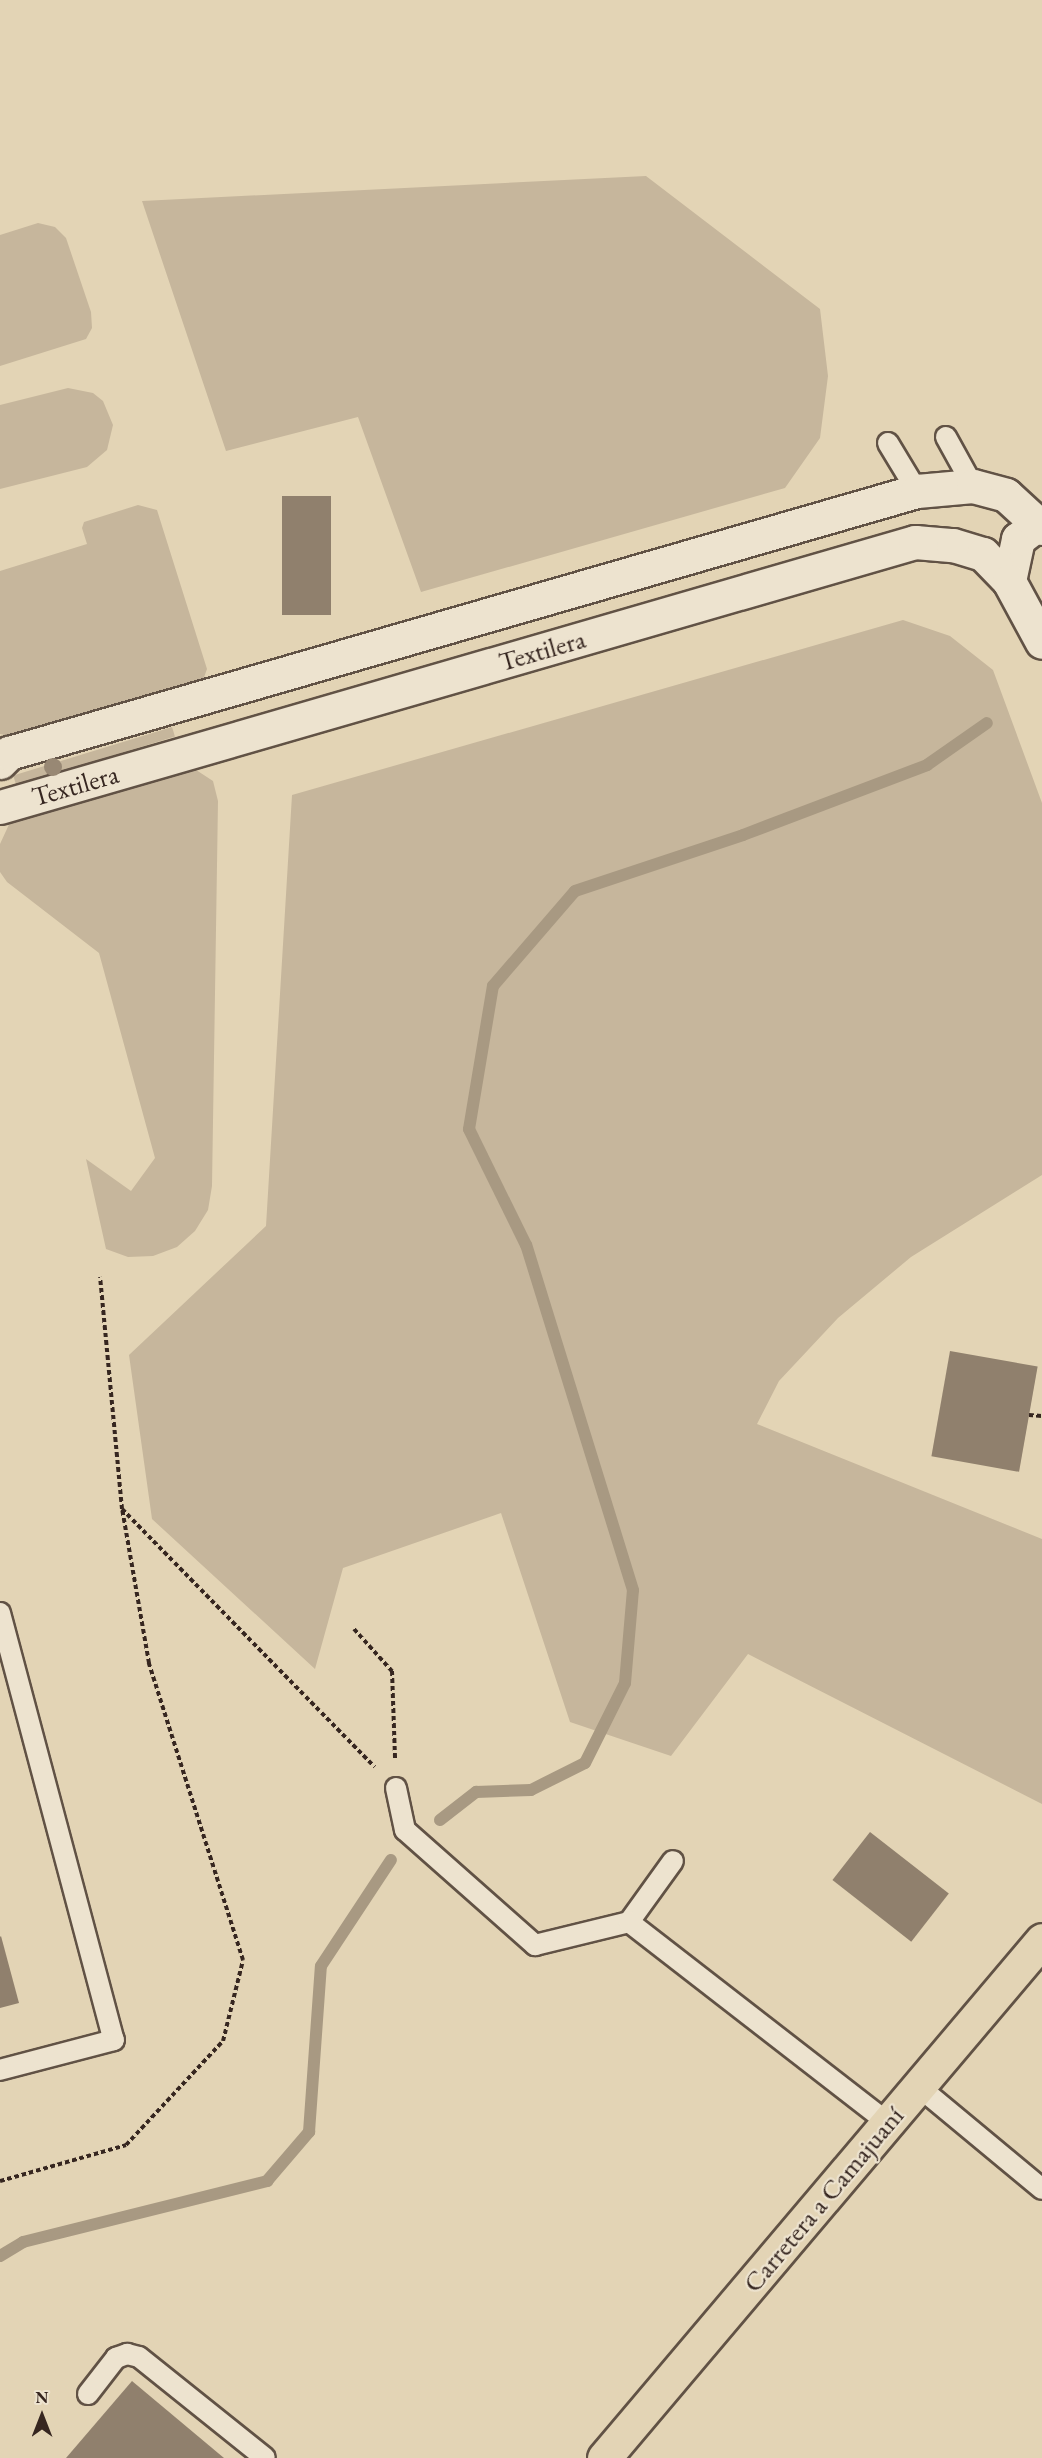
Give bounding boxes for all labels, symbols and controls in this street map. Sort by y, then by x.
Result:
street label: Textilera [495,622,589,678]
street label: Textilera [28,757,122,813]
street label: Carretera a Camajuaní [736,2100,910,2298]
north arrow [12,2386,72,2446]
text: N [36,2387,48,2408]

